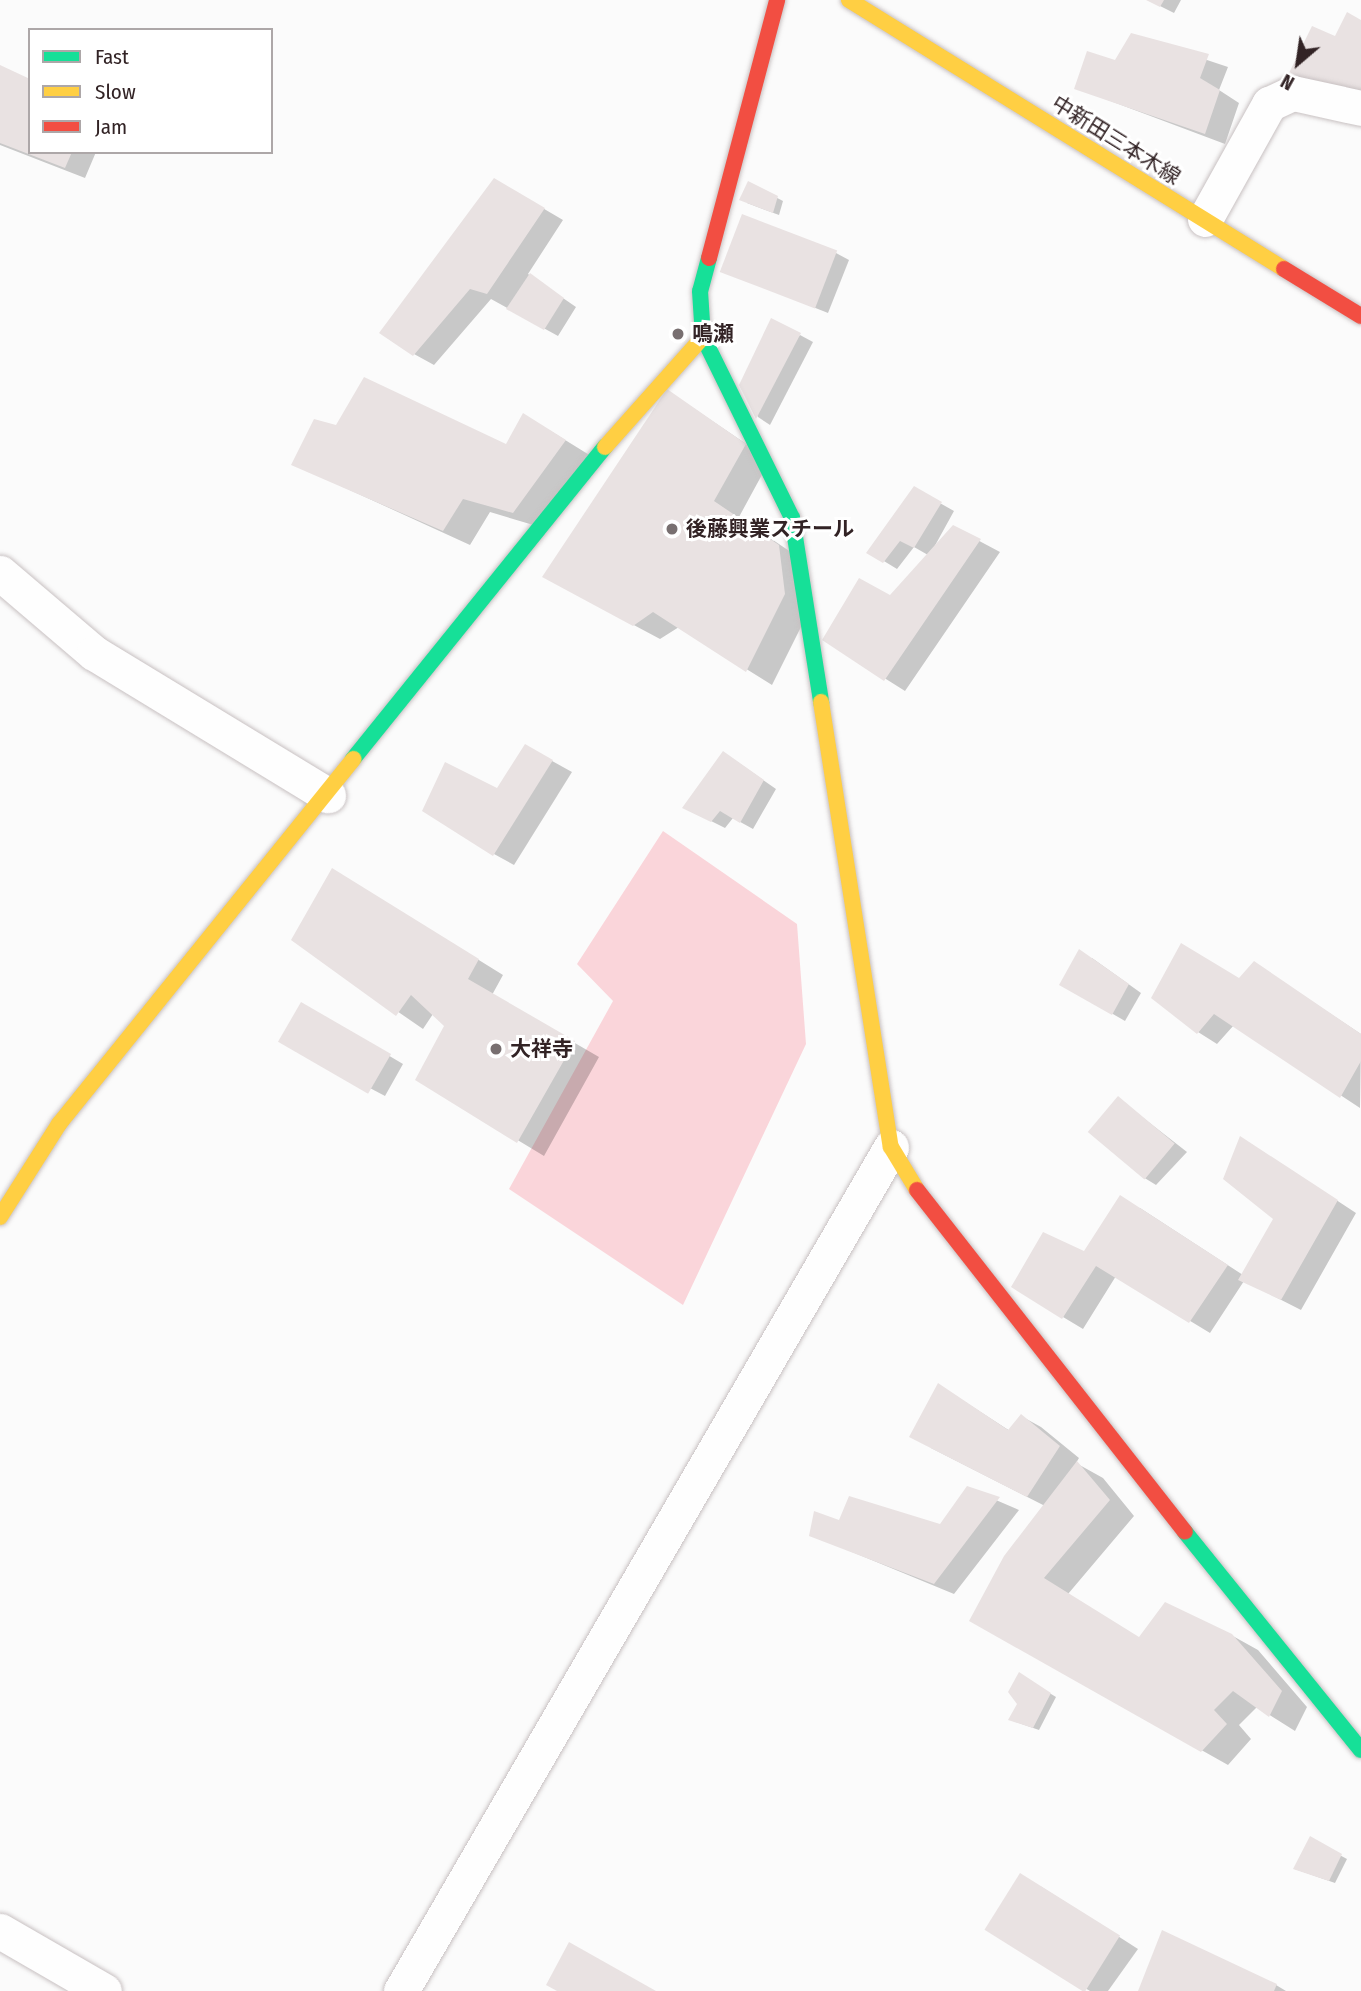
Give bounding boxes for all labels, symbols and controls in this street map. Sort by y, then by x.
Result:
legend [28,28,273,154]
north arrow [1263,28,1333,98]
text: Fast [95,44,129,70]
text: N [1277,69,1298,95]
text: Slow [95,79,136,105]
street label: 中新田三本木線 [1047,90,1185,190]
text: Jam [95,114,127,140]
place label: 鳴瀬 [692,321,734,347]
marker: 鳴瀬 [670,326,686,342]
place label: 後藤興業スチール [686,516,854,542]
marker: 後藤興業スチール [664,521,680,537]
place label: 大祥寺 [510,1036,573,1062]
marker: 大祥寺 [488,1041,504,1057]

